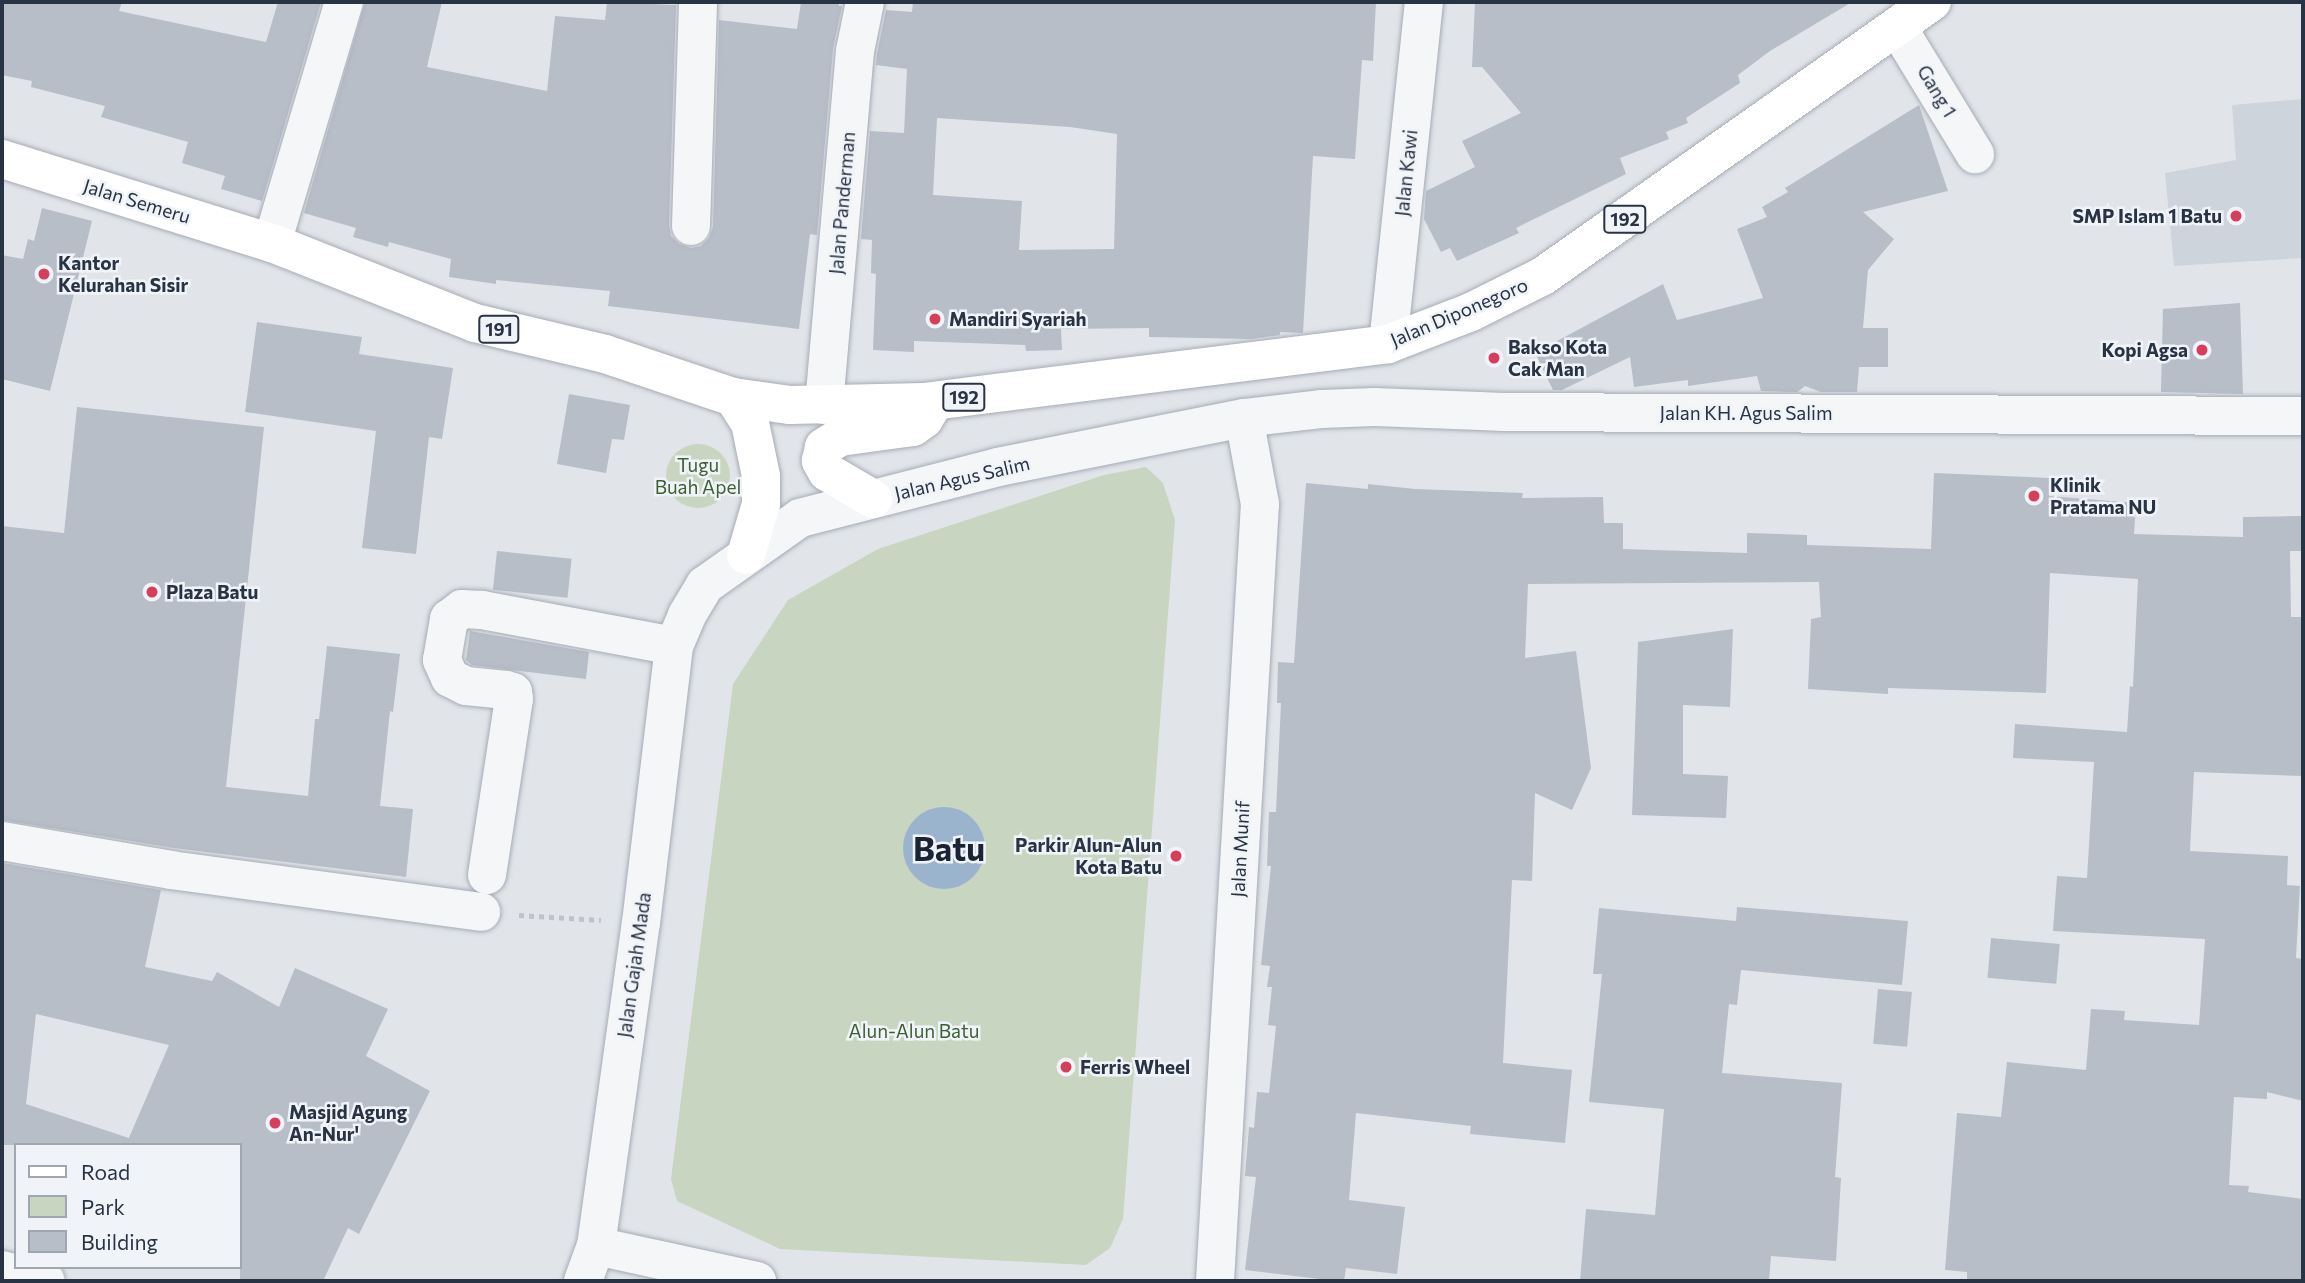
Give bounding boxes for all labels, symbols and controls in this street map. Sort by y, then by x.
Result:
street label: Gang 1 [1913,61,1961,121]
street label: Jalan Kawi [1390,128,1422,218]
street label: Jalan Panderman [824,131,860,275]
street label: Jalan Semeru [81,174,193,228]
road number: 192 [1602,204,1648,233]
place label: SMP Islam 1 Batu [2072,205,2222,227]
marker: SMP Islam 1 Batu [2228,208,2244,224]
place label: Kantor Kelurahan Sisir [58,252,188,296]
marker: Kantor Kelurahan Sisir [36,266,52,282]
street label: Jalan Diponegoro [1387,273,1531,351]
place label: Mandiri Syariah [949,308,1087,330]
marker: Mandiri Syariah [927,311,943,327]
road number: 191 [478,314,520,344]
place label: Bakso Kota Cak Man [1508,336,1607,380]
place label: Kopi Agsa [2102,339,2188,361]
marker: Kopi Agsa [2194,342,2210,358]
marker: Bakso Kota Cak Man [1486,350,1502,366]
road number: 192 [941,382,987,412]
street label: Jalan KH. Agus Salim [1659,402,1833,424]
street label: Jalan Agus Salim [892,451,1032,505]
park label: Tugu Buah Apel [655,454,741,498]
place label: Klinik Pratama NU [2050,474,2156,518]
marker: Klinik Pratama NU [2024,486,2044,506]
place label: Plaza Batu [166,581,258,603]
marker: Plaza Batu [144,584,160,600]
street label: Jalan Munif [1226,800,1254,898]
district label: Batu [913,828,985,868]
place label: Parkir Alun-Alun Kota Batu [1015,834,1162,878]
marker: Parkir Alun-Alun Kota Batu [1168,848,1184,864]
street label: Jalan Gajah Mada [612,891,656,1039]
park label: Alun-Alun Batu [849,1020,979,1042]
place label: Ferris Wheel [1080,1056,1190,1078]
marker: Ferris Wheel [1058,1059,1074,1075]
place label: Masjid Agung An-Nur' [289,1101,407,1145]
marker: Masjid Agung An-Nur' [267,1115,283,1131]
legend [14,1143,242,1269]
text: Road [81,1159,130,1184]
text: Park [81,1194,125,1219]
text: Building [81,1229,158,1254]

